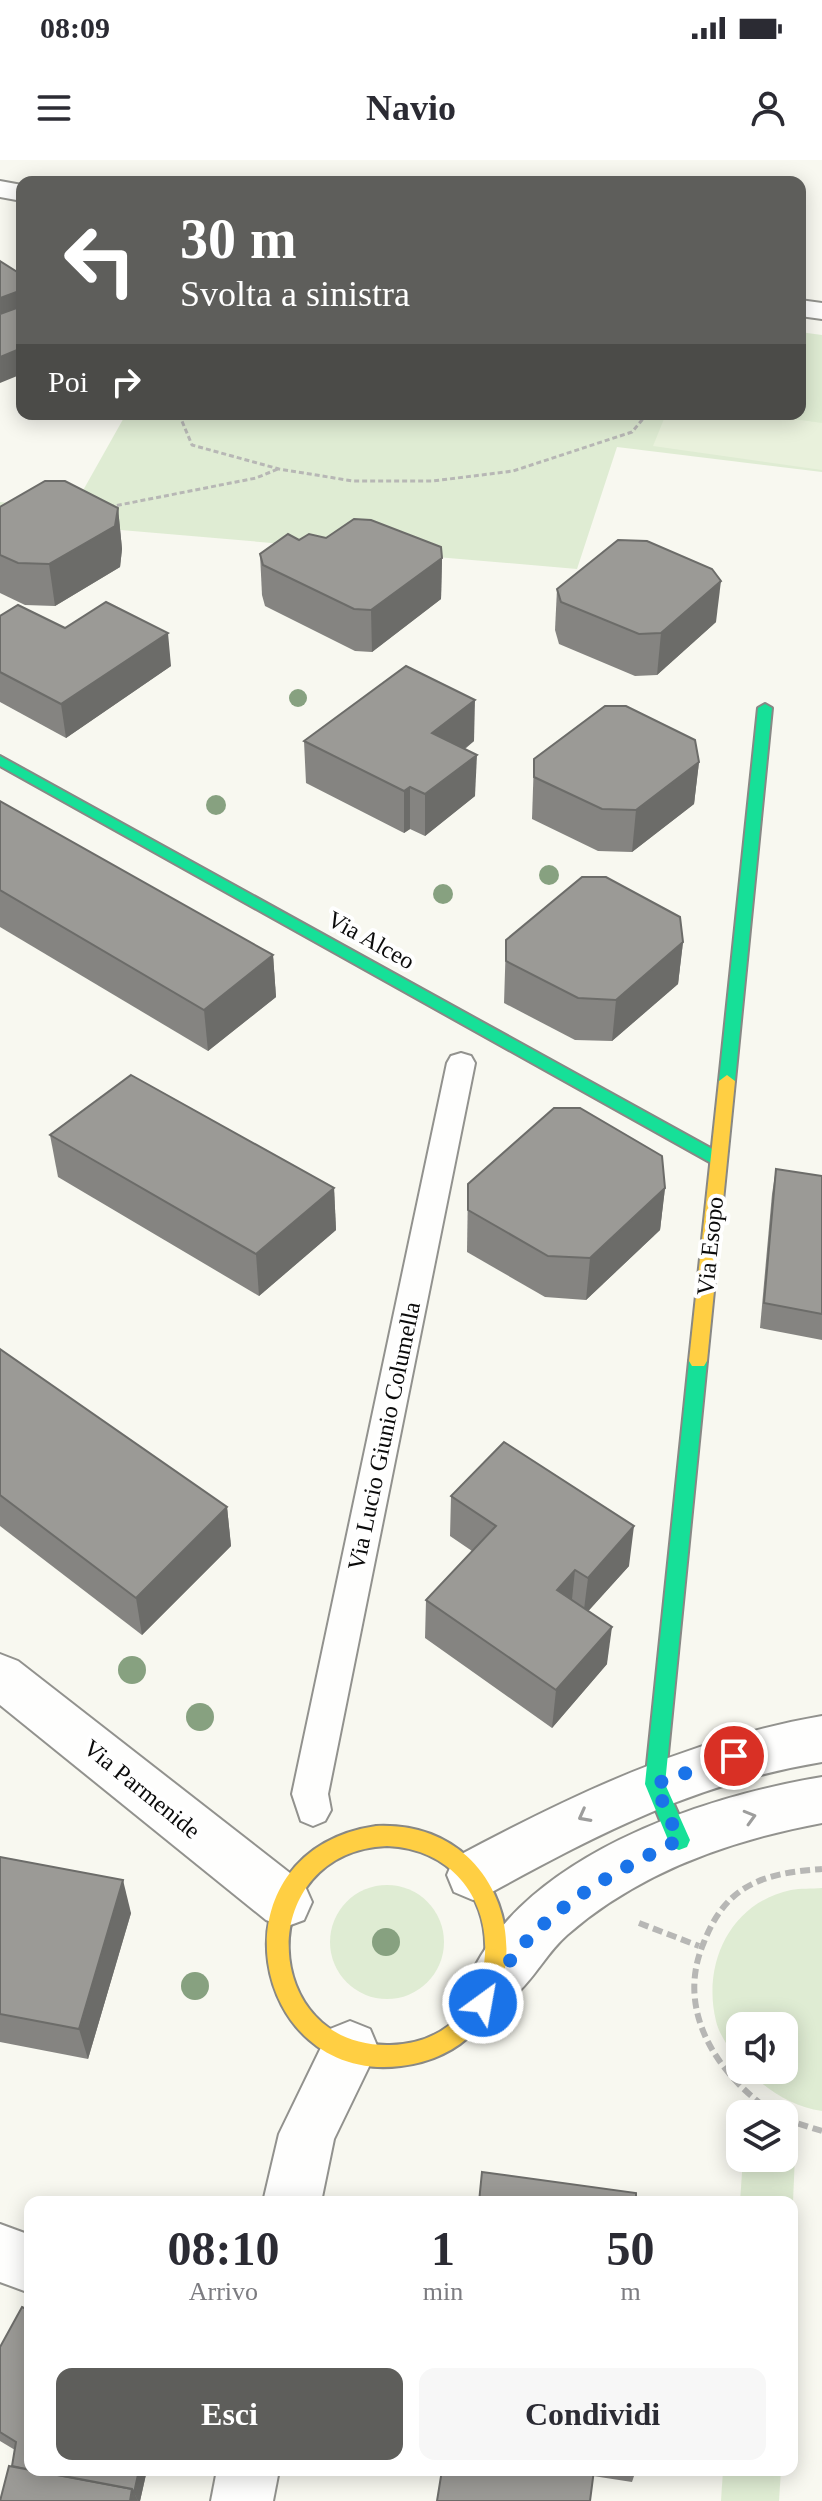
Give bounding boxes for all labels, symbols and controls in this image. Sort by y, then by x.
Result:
text: 08:09 [40,11,110,44]
icon: menu [32,86,76,130]
icon: person [746,86,790,130]
text: Navio [366,88,456,128]
icon: left [48,208,152,312]
text: 30 m [180,208,297,270]
text: Svolta a sinistra [180,274,410,314]
icon: right [104,360,148,404]
text: Poi [48,365,88,398]
street label: Via Alceo [323,906,419,974]
street label: Via Esopo [692,1195,728,1297]
street label: Via Lucio Giunio Columella [343,1299,425,1573]
pin [700,1722,768,1790]
street label: Via Parmenide [79,1734,205,1844]
icon: arrive [712,1734,756,1778]
one-way arrow [578,1806,593,1822]
one-way arrow [743,1810,756,1826]
position arrow [441,1961,525,2045]
map controls [726,2012,798,2172]
button: sound [726,2012,798,2084]
button: layers [726,2100,798,2172]
text: 08:10 [167,2222,279,2275]
text: 1 [431,2222,455,2275]
text: 50 [607,2222,655,2275]
text: Arrivo [189,2277,258,2306]
text: min [423,2277,463,2306]
text: m [620,2277,641,2306]
button: Esci [56,2368,403,2460]
button: Condividi [419,2368,766,2460]

